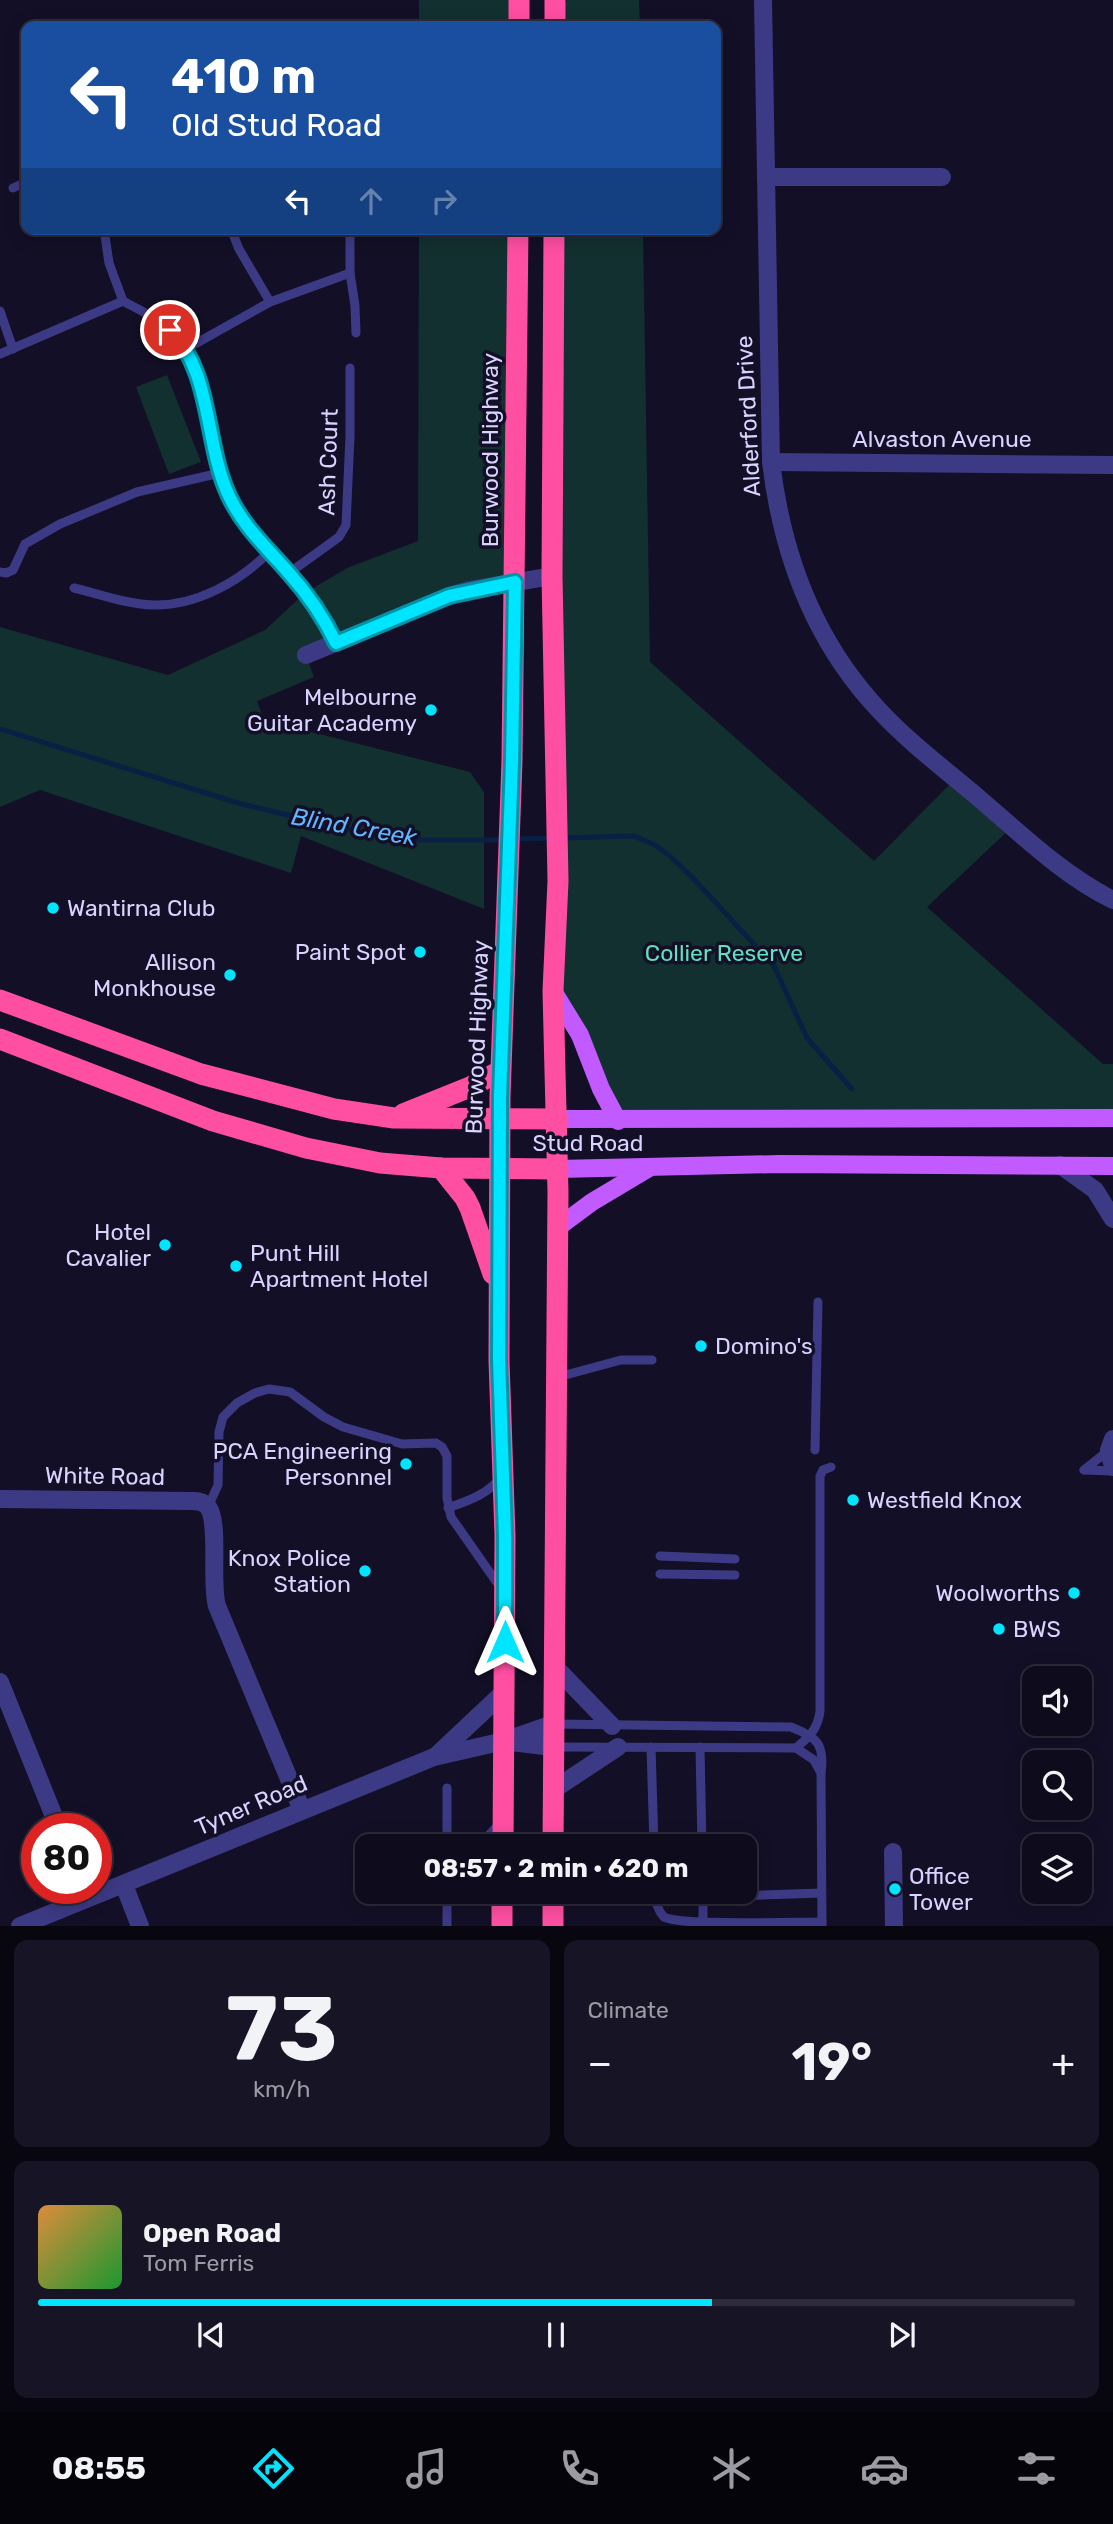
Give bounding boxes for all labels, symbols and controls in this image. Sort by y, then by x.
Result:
text: 410 m [171,47,316,105]
icon: left [56,49,147,140]
text: Old Stud Road [171,106,382,144]
icon: left [279,182,317,220]
icon: ahead [352,182,390,220]
icon: right [425,182,463,220]
pin [140,300,200,360]
icon: arrive [151,311,189,349]
street label: Alderford Drive [730,335,766,497]
street label: Burwood Highway [476,352,504,547]
street label: Ash Court [312,408,344,516]
street label: Alvaston Avenue [852,425,1032,453]
place label: Melbourne Guitar Academy [247,683,417,737]
marker: Melbourne Guitar Academy [423,702,439,718]
water label: Blind Creek [289,802,419,852]
place label: Wantirna Club [67,894,215,922]
marker: Wantirna Club [45,900,61,916]
place label: Paint Spot [295,938,406,966]
street label: Burwood Highway [460,939,494,1135]
park label: Collier Reserve [645,939,803,967]
marker: Paint Spot [412,944,428,960]
place label: Allison Monkhouse [93,948,216,1002]
marker: Allison Monkhouse [222,967,238,983]
street label: Stud Road [533,1129,643,1157]
place label: Hotel Cavalier [65,1218,151,1272]
marker: Hotel Cavalier [157,1237,173,1253]
place label: Punt Hill Apartment Hotel [250,1239,428,1293]
marker: Punt Hill Apartment Hotel [228,1258,244,1274]
place label: Domino's [715,1332,813,1360]
marker: Domino's [693,1338,709,1354]
place label: PCA Engineering Personnel [213,1437,392,1491]
marker: PCA Engineering Personnel [398,1456,414,1472]
street label: White Road [45,1461,165,1491]
place label: Westfield Knox [867,1486,1022,1514]
marker: Westfield Knox [845,1492,861,1508]
place label: Knox Police Station [228,1544,351,1598]
marker: Knox Police Station [357,1563,373,1579]
place label: Woolworths [935,1579,1060,1607]
marker: Woolworths [1066,1585,1082,1601]
position arrow [468,1605,542,1679]
place label: BWS [1013,1615,1061,1643]
marker: BWS [991,1621,1007,1637]
map controls [1022,1666,1092,1904]
button: sound [1022,1666,1092,1736]
button: search [1022,1750,1092,1820]
street label: Tyner Road [191,1769,311,1841]
speed limit sign: 80 [21,1813,112,1904]
button: layers [1022,1834,1092,1904]
text: 08:57 · 2 min · 620 m [423,1853,689,1884]
place label: Office Tower [909,1862,973,1916]
marker: Office Tower [887,1881,903,1897]
text: 73 [226,1975,338,2083]
text: Climate [588,1996,669,2024]
text: 19° [791,2031,872,2093]
text: − [588,2040,612,2086]
text: + [1051,2040,1075,2086]
text: km/h [253,2075,310,2103]
text: Open Road [143,2218,281,2249]
text: Tom Ferris [143,2249,254,2277]
icon: previous [192,2316,230,2354]
icon: pause [537,2316,575,2354]
icon: next [883,2316,921,2354]
icon: directions [249,2444,298,2493]
icon: music [402,2444,451,2493]
icon: phone [555,2444,604,2493]
icon: climate [707,2444,756,2493]
icon: car [860,2444,909,2493]
icon: filters [1012,2444,1061,2493]
text: 08:55 [52,2449,146,2487]

